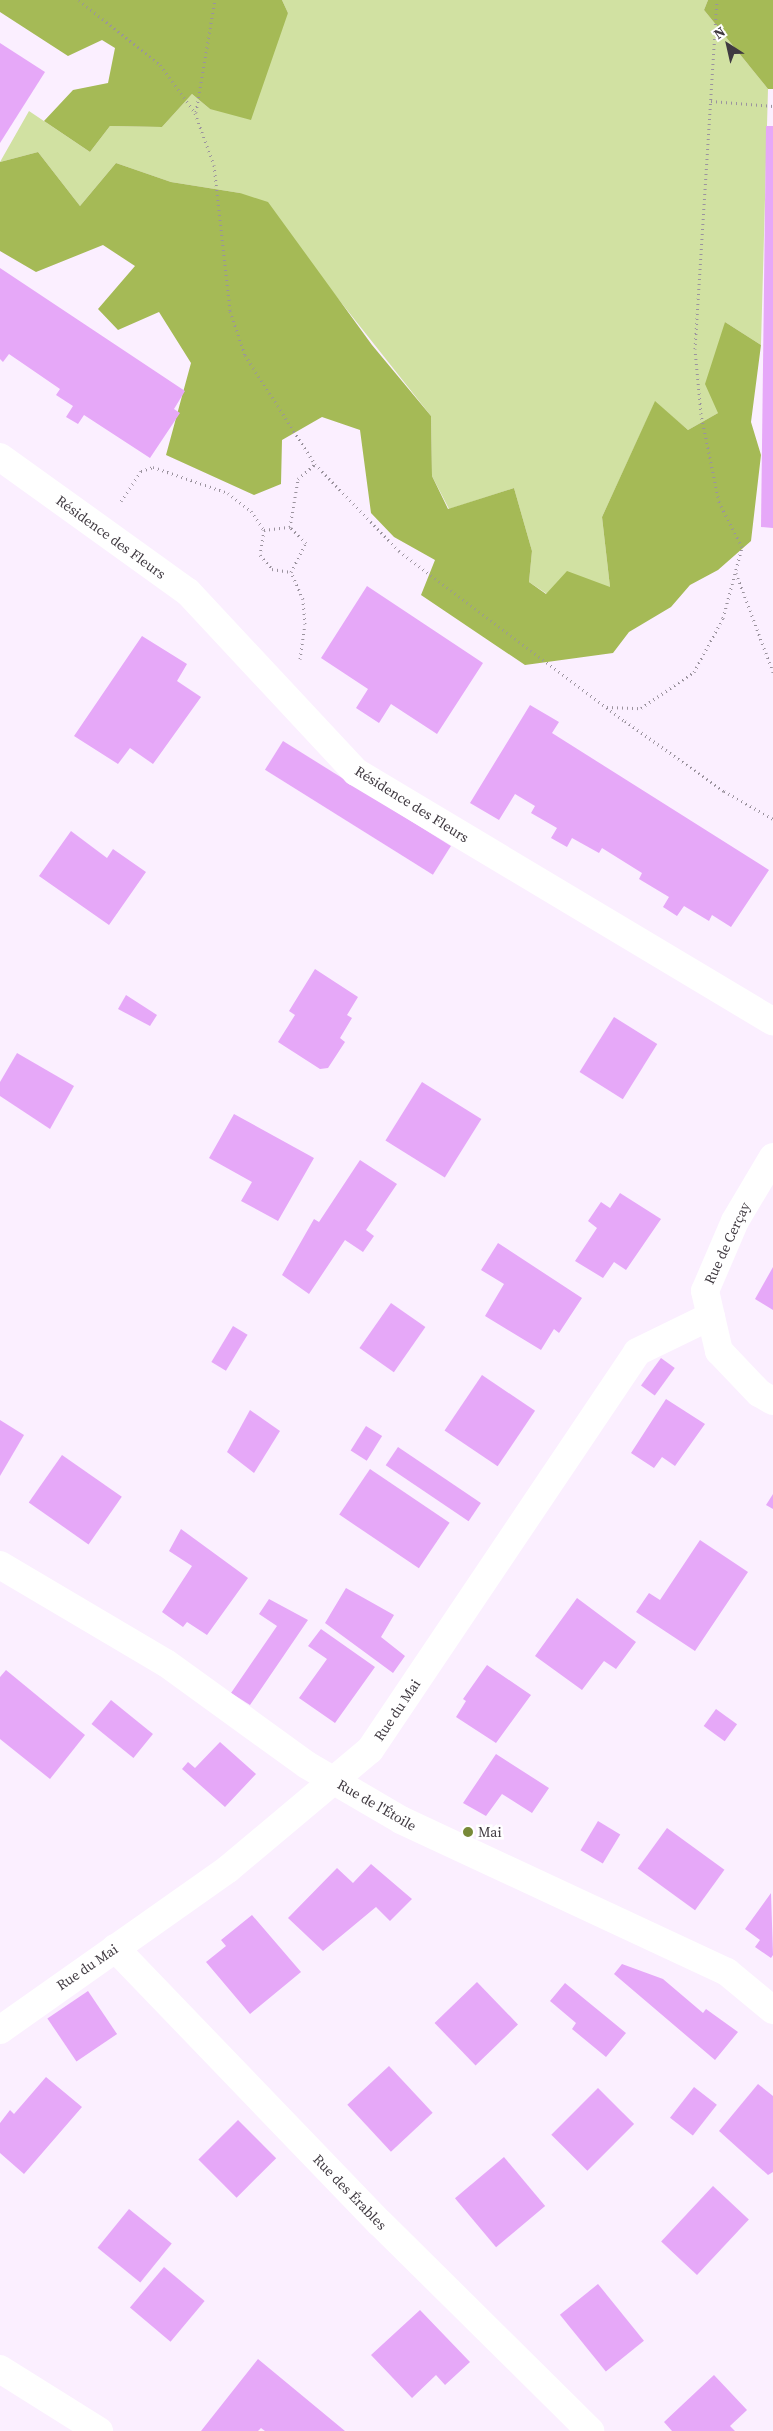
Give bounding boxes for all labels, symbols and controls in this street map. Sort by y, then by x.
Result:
north arrow [703,20,753,70]
text: N [709,22,729,44]
street label: Résidence des Fleurs [53,492,169,582]
street label: Résidence des Fleurs [352,762,472,846]
street label: Rue de Cerçay [701,1199,753,1287]
street label: Rue du Mai [370,1676,424,1744]
street label: Rue de l'Étoile [335,1776,419,1834]
place label: Mai [478,1824,502,1840]
marker: Mai [462,1826,474,1838]
street label: Rue du Mai [53,1940,121,1994]
street label: Rue des Érables [310,2151,390,2233]

